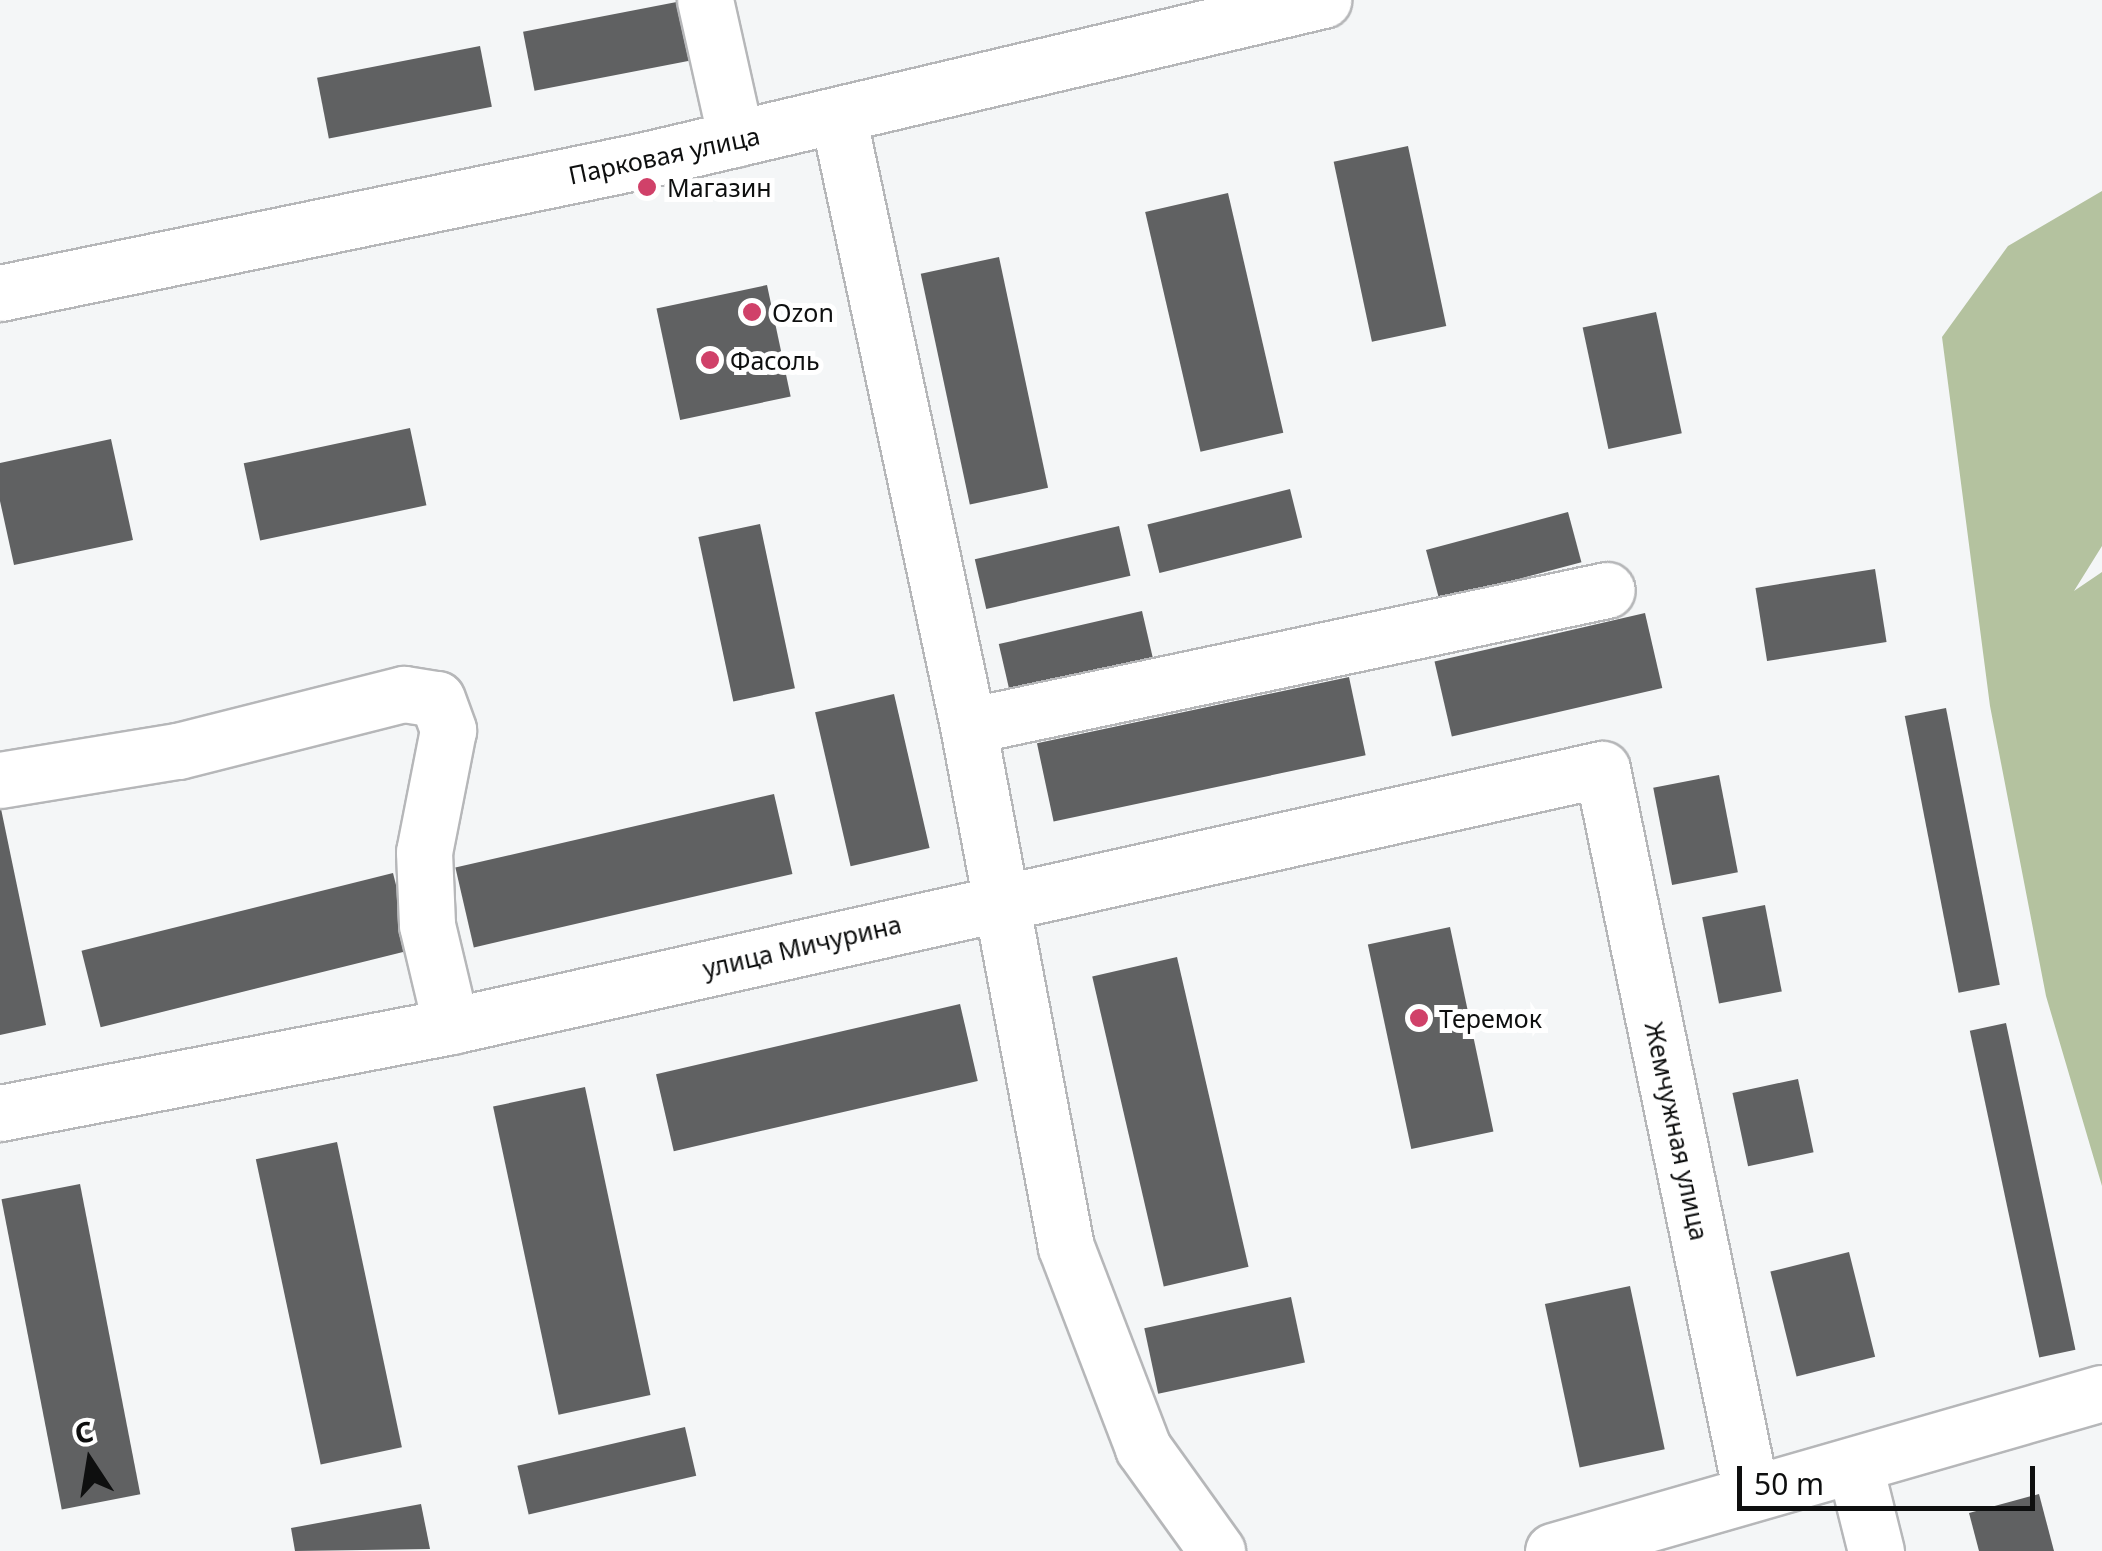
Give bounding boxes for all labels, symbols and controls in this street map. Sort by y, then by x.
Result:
street label: Парковая улица [566,120,762,190]
place label: Магазин [667,172,771,202]
marker: Магазин [636,176,658,198]
place label: Ozon [772,297,834,327]
marker: Ozon [741,301,763,323]
place label: Фасоль [730,345,820,375]
marker: Фасоль [699,349,721,371]
street label: улица Мичурина [700,909,904,983]
place label: Теремок [1439,1003,1542,1033]
marker: Теремок [1408,1007,1430,1029]
street label: Жемчужная улица [1639,1019,1715,1243]
north arrow [40,1411,140,1511]
text: С [71,1411,97,1452]
scale bar [1742,1446,2040,1508]
text: 50 m [1754,1463,1824,1504]

